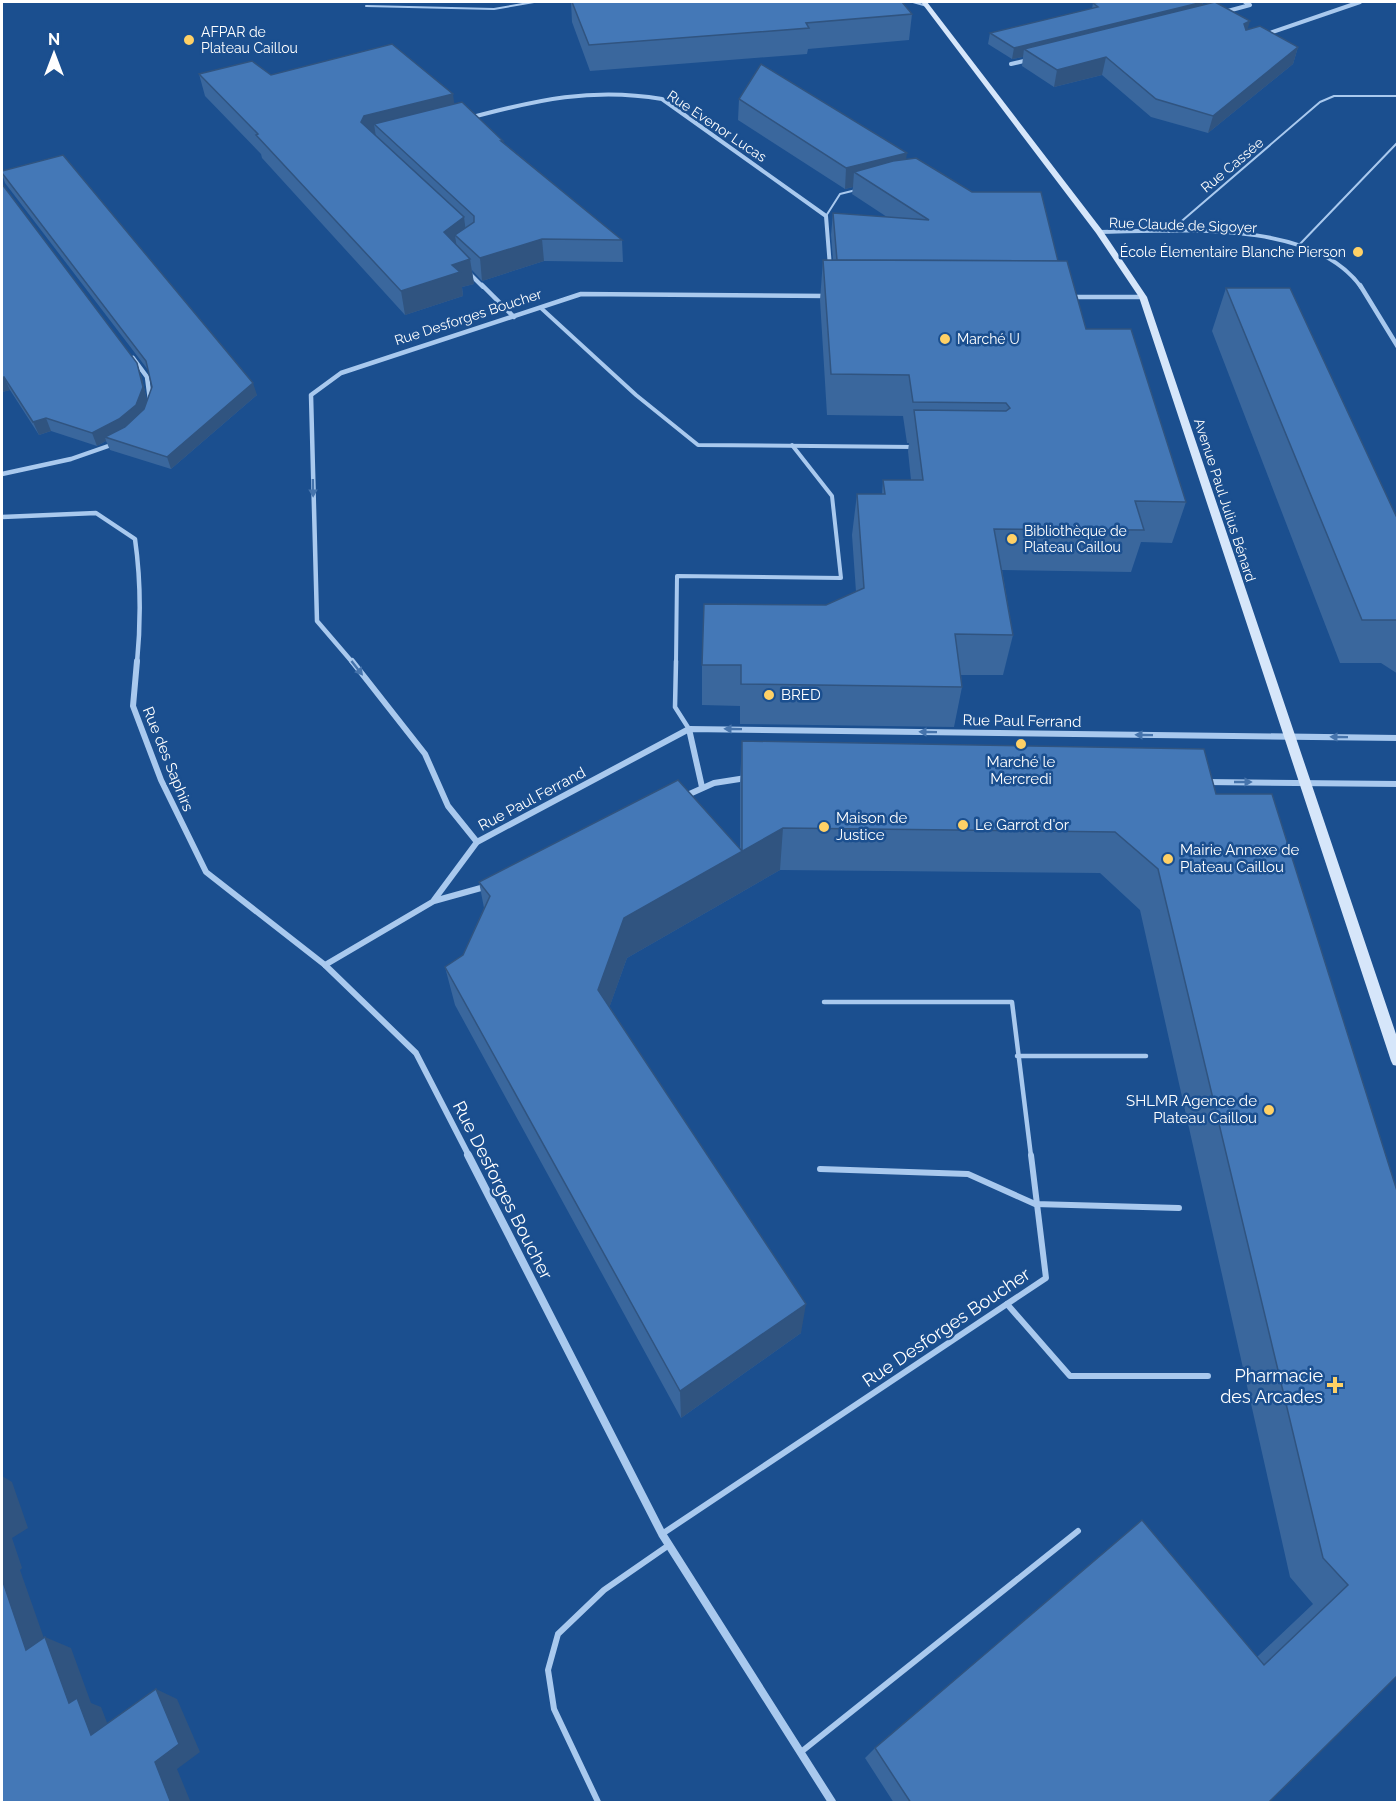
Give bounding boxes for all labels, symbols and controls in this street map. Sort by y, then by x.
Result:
north arrow [24,24,84,84]
place label: AFPAR de Plateau Caillou [201,24,298,56]
text: N [48,30,60,49]
marker: AFPAR de Plateau Caillou [182,33,196,47]
street label: Rue Evenor Lucas [664,87,770,165]
street label: Rue Cassée [1198,134,1266,196]
street label: Rue Claude de Sigoyer [1109,214,1257,236]
place label: École Élementaire Blanche Pierson [1120,243,1346,260]
marker: École Élementaire Blanche Pierson [1351,245,1365,259]
street label: Rue Desforges Boucher [392,286,544,348]
place label: Marché U [957,331,1020,347]
marker: Marché U [938,332,952,346]
street label: Avenue Paul Julius Bénard [1191,416,1259,584]
one-way arrow [308,479,318,498]
place label: Bibliothèque de Plateau Caillou [1024,523,1127,555]
marker: Bibliothèque de Plateau Caillou [1005,532,1019,546]
one-way arrow [351,660,364,676]
place label: BRED [781,686,821,704]
marker: BRED [762,688,776,702]
street label: Rue des Saphirs [139,704,197,814]
street label: Rue Paul Ferrand [962,711,1082,731]
one-way arrow [724,724,743,734]
one-way arrow [919,727,938,737]
one-way arrow [1135,730,1154,740]
one-way arrow [1330,733,1349,742]
marker: Marché le Mercredi [1014,737,1028,751]
place label: Marché le Mercredi [987,753,1056,788]
street label: Rue Paul Ferrand [475,763,589,835]
one-way arrow [1234,777,1253,787]
place label: Maison de Justice [836,809,908,844]
place label: Le Garrot d'or [975,816,1070,834]
marker: Le Garrot d'or [956,818,970,832]
marker: Maison de Justice [817,820,831,834]
place label: Mairie Annexe de Plateau Caillou [1180,841,1300,876]
marker: Mairie Annexe de Plateau Caillou [1161,852,1175,866]
place label: SHLMR Agence de Plateau Caillou [1126,1092,1257,1127]
street label: Rue Desforges Boucher [449,1097,558,1283]
marker: SHLMR Agence de Plateau Caillou [1262,1103,1276,1117]
street label: Rue Desforges Boucher [858,1263,1034,1391]
place label: Pharmacie des Arcades [1220,1365,1323,1407]
marker: Pharmacie des Arcades [1328,1378,1342,1392]

